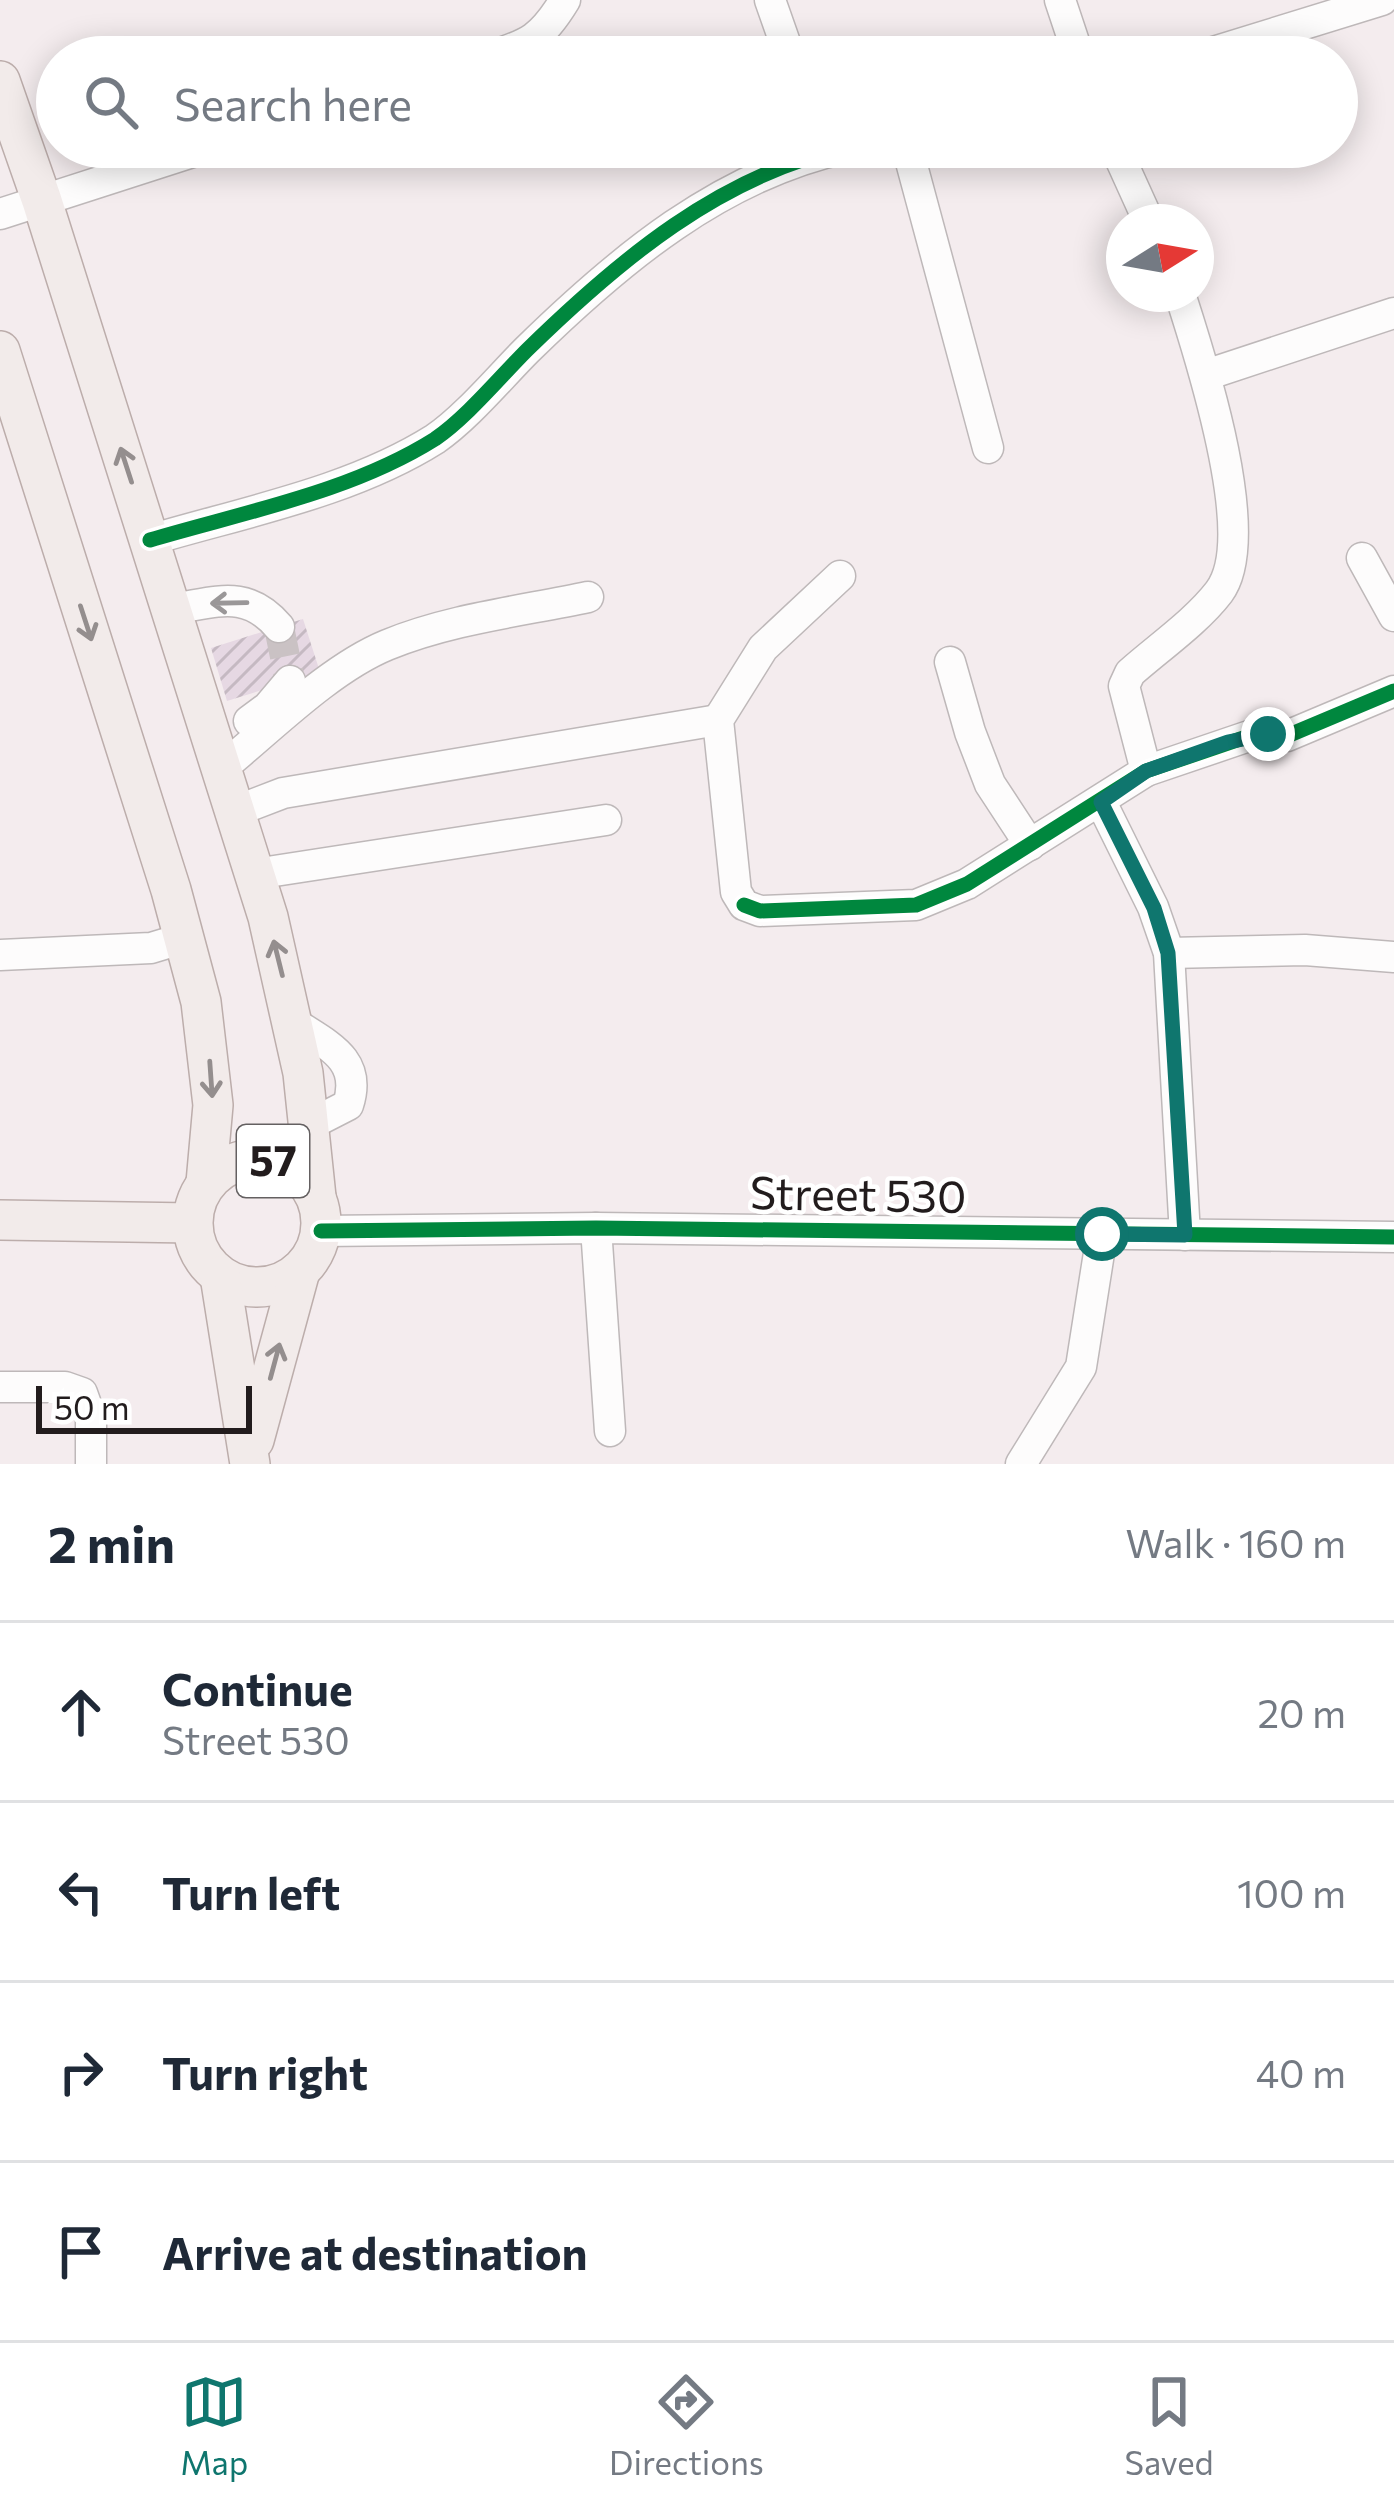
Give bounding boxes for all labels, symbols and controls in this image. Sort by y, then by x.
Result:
search box [36,36,1358,168]
icon: search [78,69,144,135]
text: Search here [174,75,412,130]
north arrow [1106,204,1214,312]
one-way arrow [113,447,135,485]
one-way arrow [211,592,250,615]
one-way arrow [76,603,98,641]
route end [1241,707,1295,761]
one-way arrow [266,939,288,977]
one-way arrow [200,1059,223,1098]
road number: 57 [237,1125,309,1197]
street label: Street 530 [749,1163,967,1222]
route start [1075,1207,1129,1261]
one-way arrow [266,1342,288,1380]
scale bar [36,1380,252,1433]
text: 50 m [54,1386,130,1427]
text: 2 min [48,1511,175,1574]
text: Walk · 160 m [1125,1518,1346,1566]
text: Continue [162,1660,353,1715]
icon: ahead [48,1679,114,1745]
text: 20 m [1258,1688,1346,1736]
text: Street 530 [162,1715,350,1763]
icon: left [48,1859,114,1925]
text: Turn left [162,1864,340,1919]
text: 100 m [1237,1868,1346,1916]
icon: right [48,2039,114,2105]
text: Turn right [162,2044,368,2099]
text: 40 m [1256,2048,1346,2096]
icon: arrive [48,2219,114,2285]
text: Arrive at destination [162,2224,588,2279]
tab: Map [180,2369,248,2482]
tab: Directions [609,2369,764,2482]
tab: Saved [1125,2369,1214,2482]

